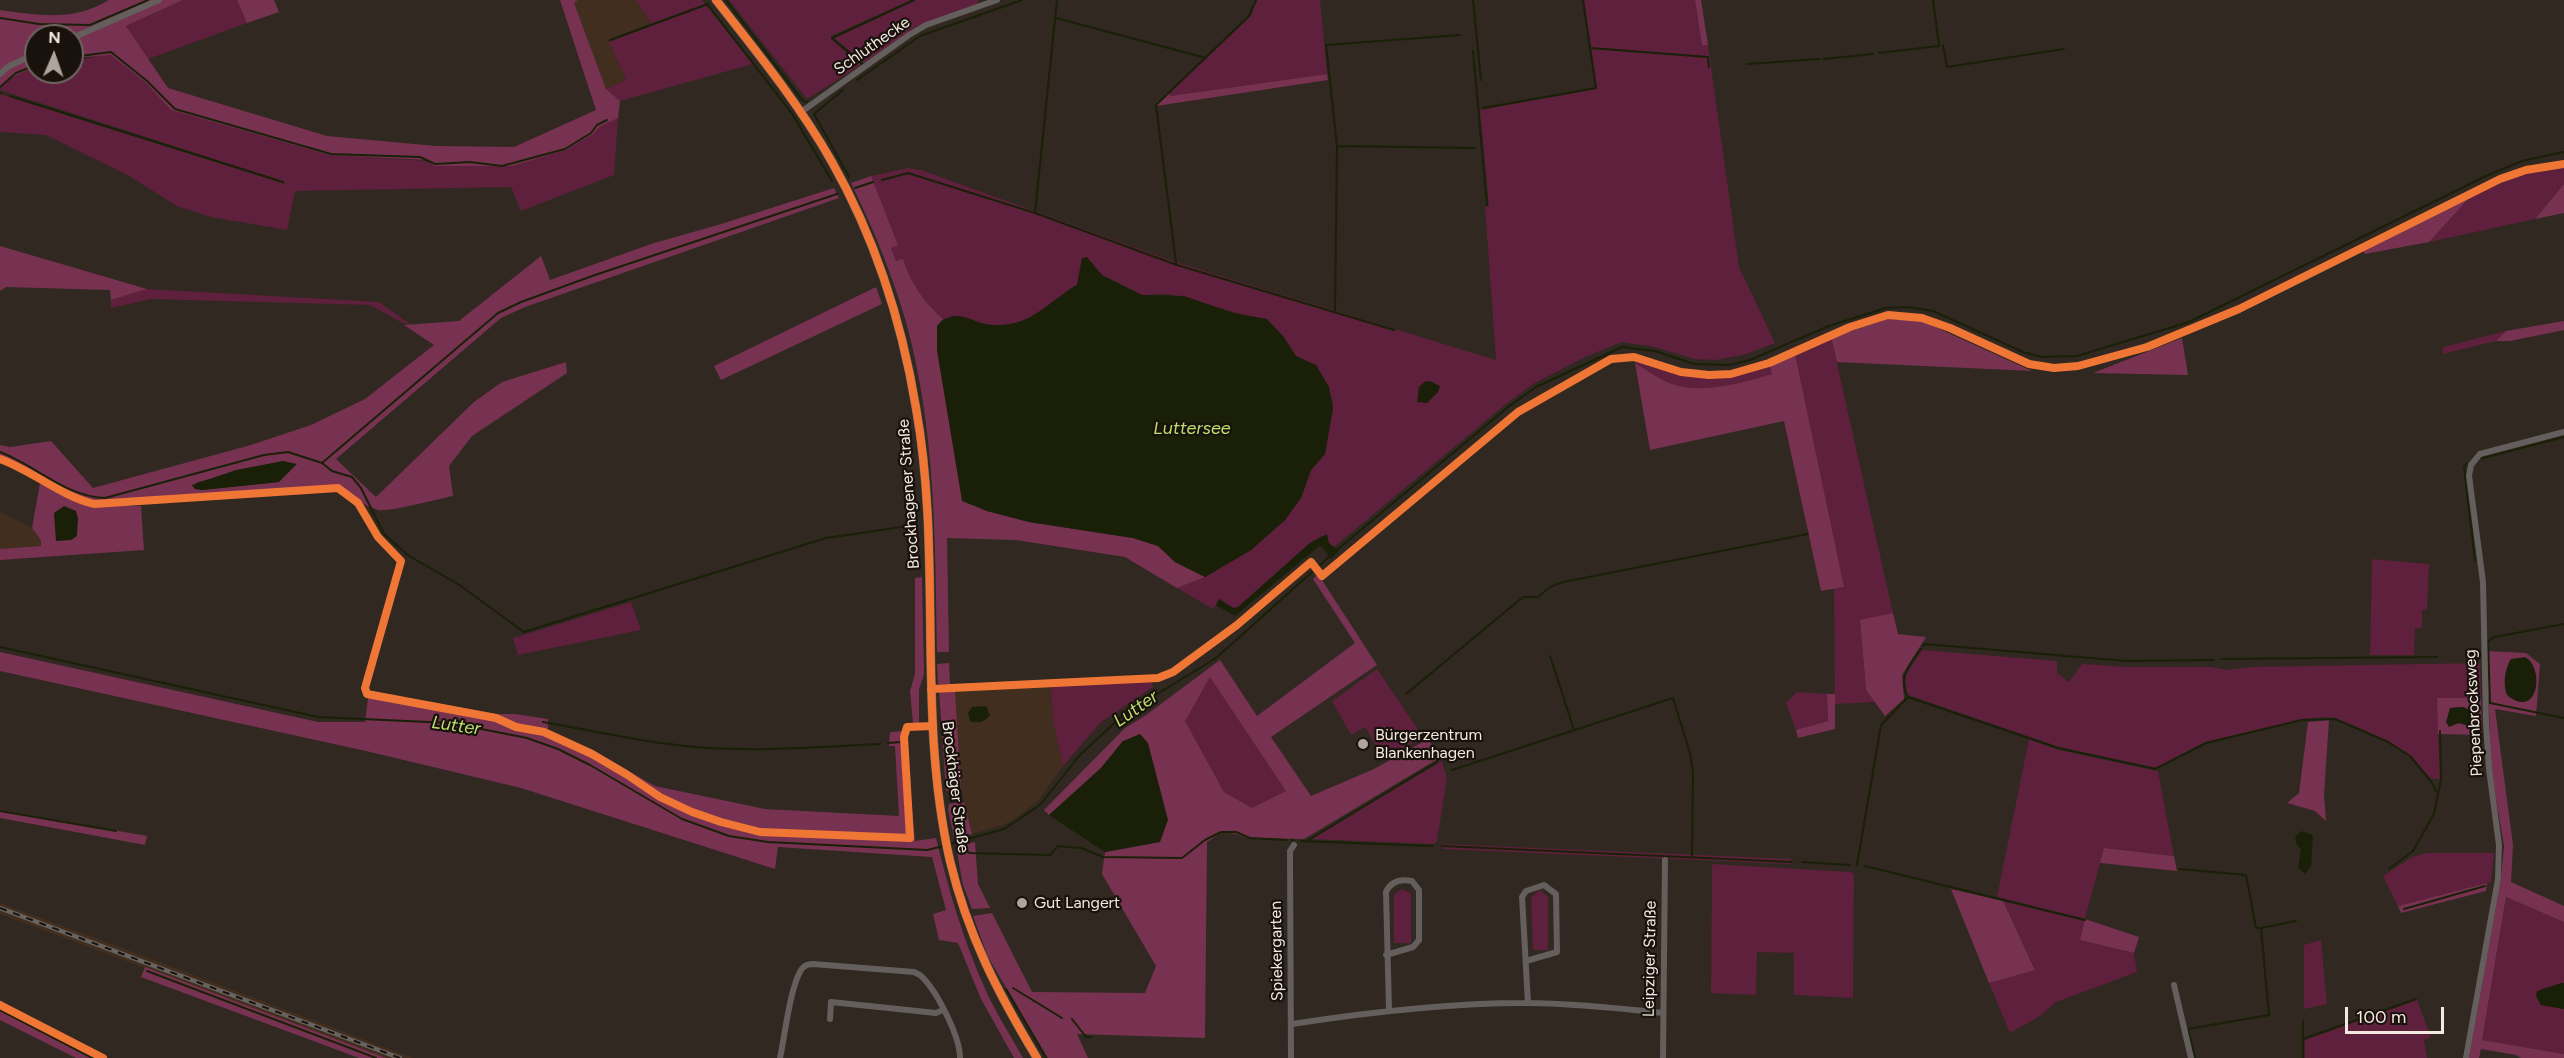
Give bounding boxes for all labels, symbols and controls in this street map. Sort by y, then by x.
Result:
street label: Schluthecke [830,13,914,79]
north arrow [24,24,84,84]
text: N [48,28,61,47]
street label: Brockhagener Straße [894,418,924,570]
water label: Luttersee [1153,418,1231,440]
street label: Piepenbrocksweg [2461,649,2487,777]
water label: Lutter [1110,686,1162,732]
water label: Lutter [430,712,482,740]
street label: Brockhäger Straße [937,720,973,854]
place label: Bürgerzentrum Blankenhagen [1375,725,1482,763]
marker: Bürgerzentrum Blankenhagen [1356,737,1370,751]
place label: Gut Langert [1034,893,1120,913]
marker: Gut Langert [1015,896,1029,910]
street label: Spiekergarten [1267,901,1287,1001]
street label: Leipziger Straße [1639,901,1661,1017]
scale bar [2348,995,2447,1033]
text: 100 m [2356,1006,2406,1028]

